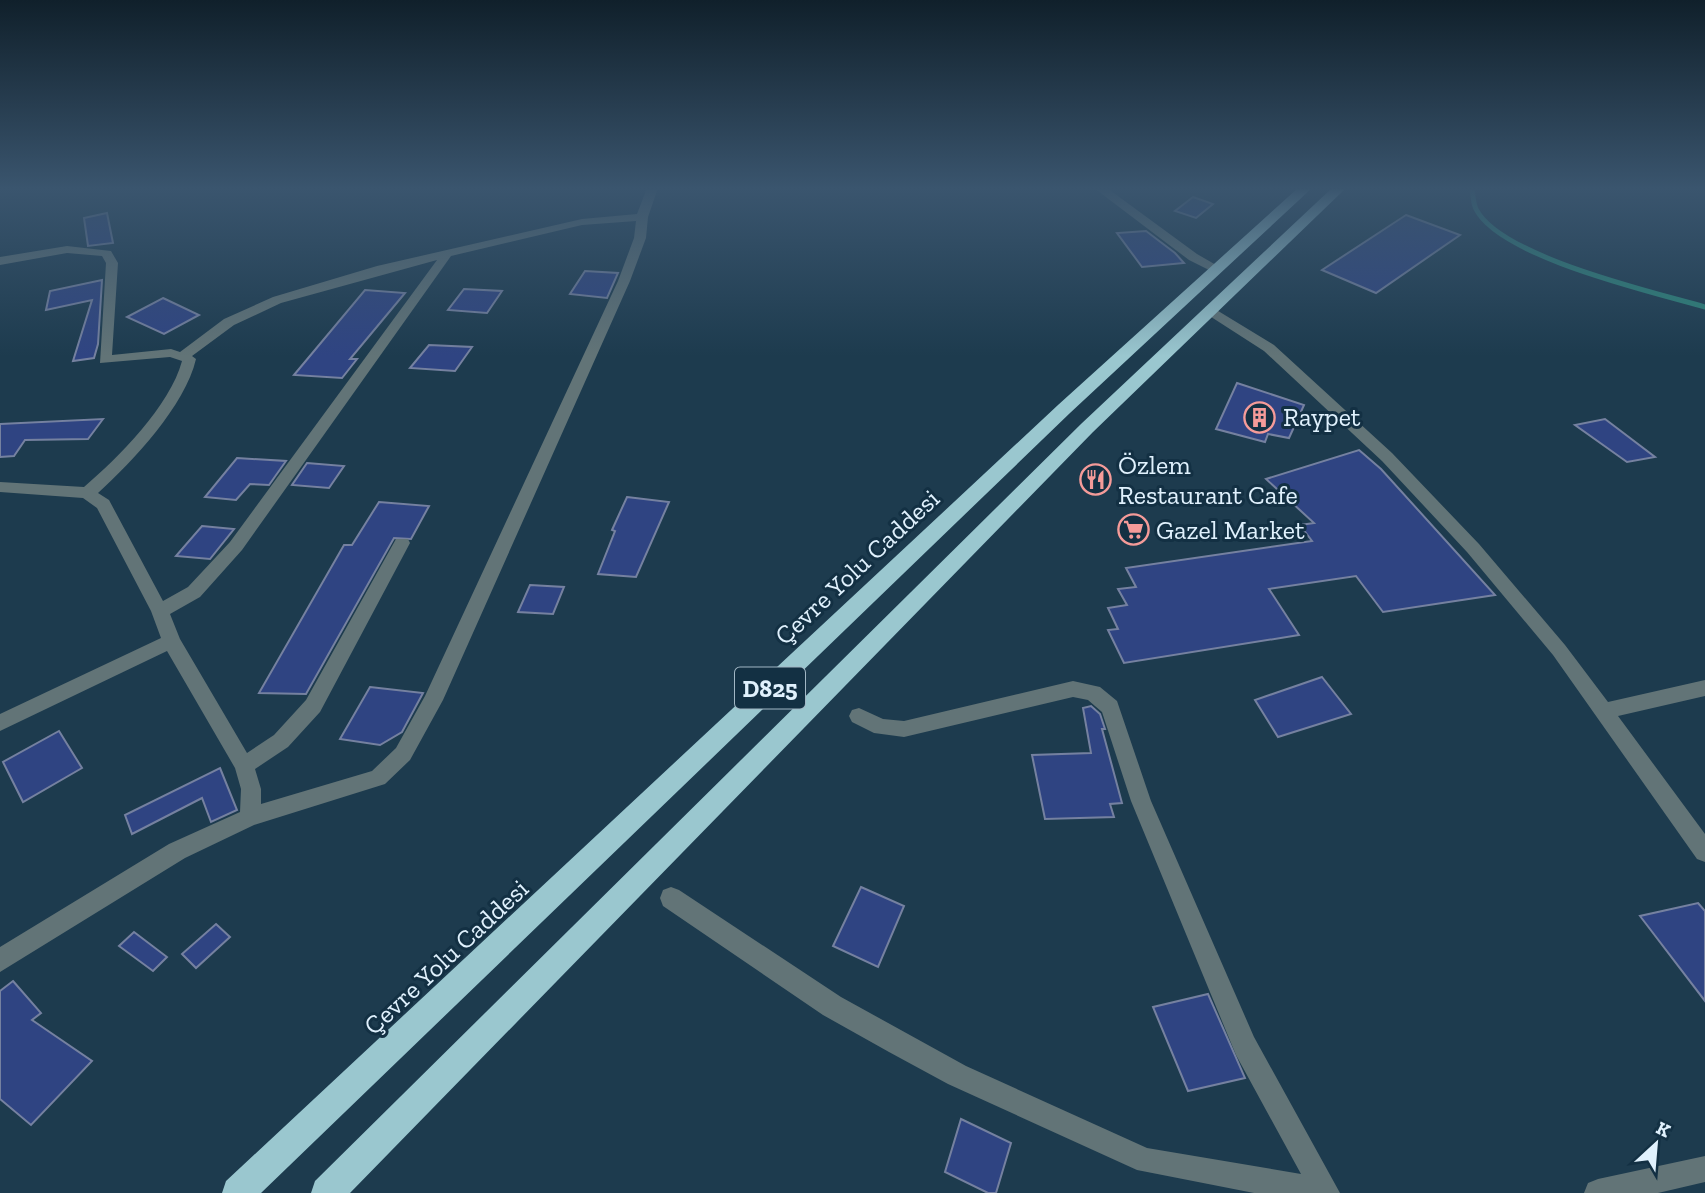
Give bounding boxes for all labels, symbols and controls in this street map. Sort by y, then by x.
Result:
building icon: Raypet [1243,400,1277,434]
place label: Raypet [1283,401,1361,433]
place label: Özlem Restaurant Cafe [1118,449,1298,511]
restaurant icon: Özlem Restaurant Cafe [1078,463,1112,497]
street label: Çevre Yolu Caddesi [768,483,946,651]
supermarket icon: Gazel Market [1116,513,1150,547]
place label: Gazel Market [1156,514,1305,546]
road number: D825 [735,668,805,708]
street label: Çevre Yolu Caddesi [357,873,535,1041]
north arrow [1621,1109,1691,1179]
text: K [1652,1116,1674,1142]

